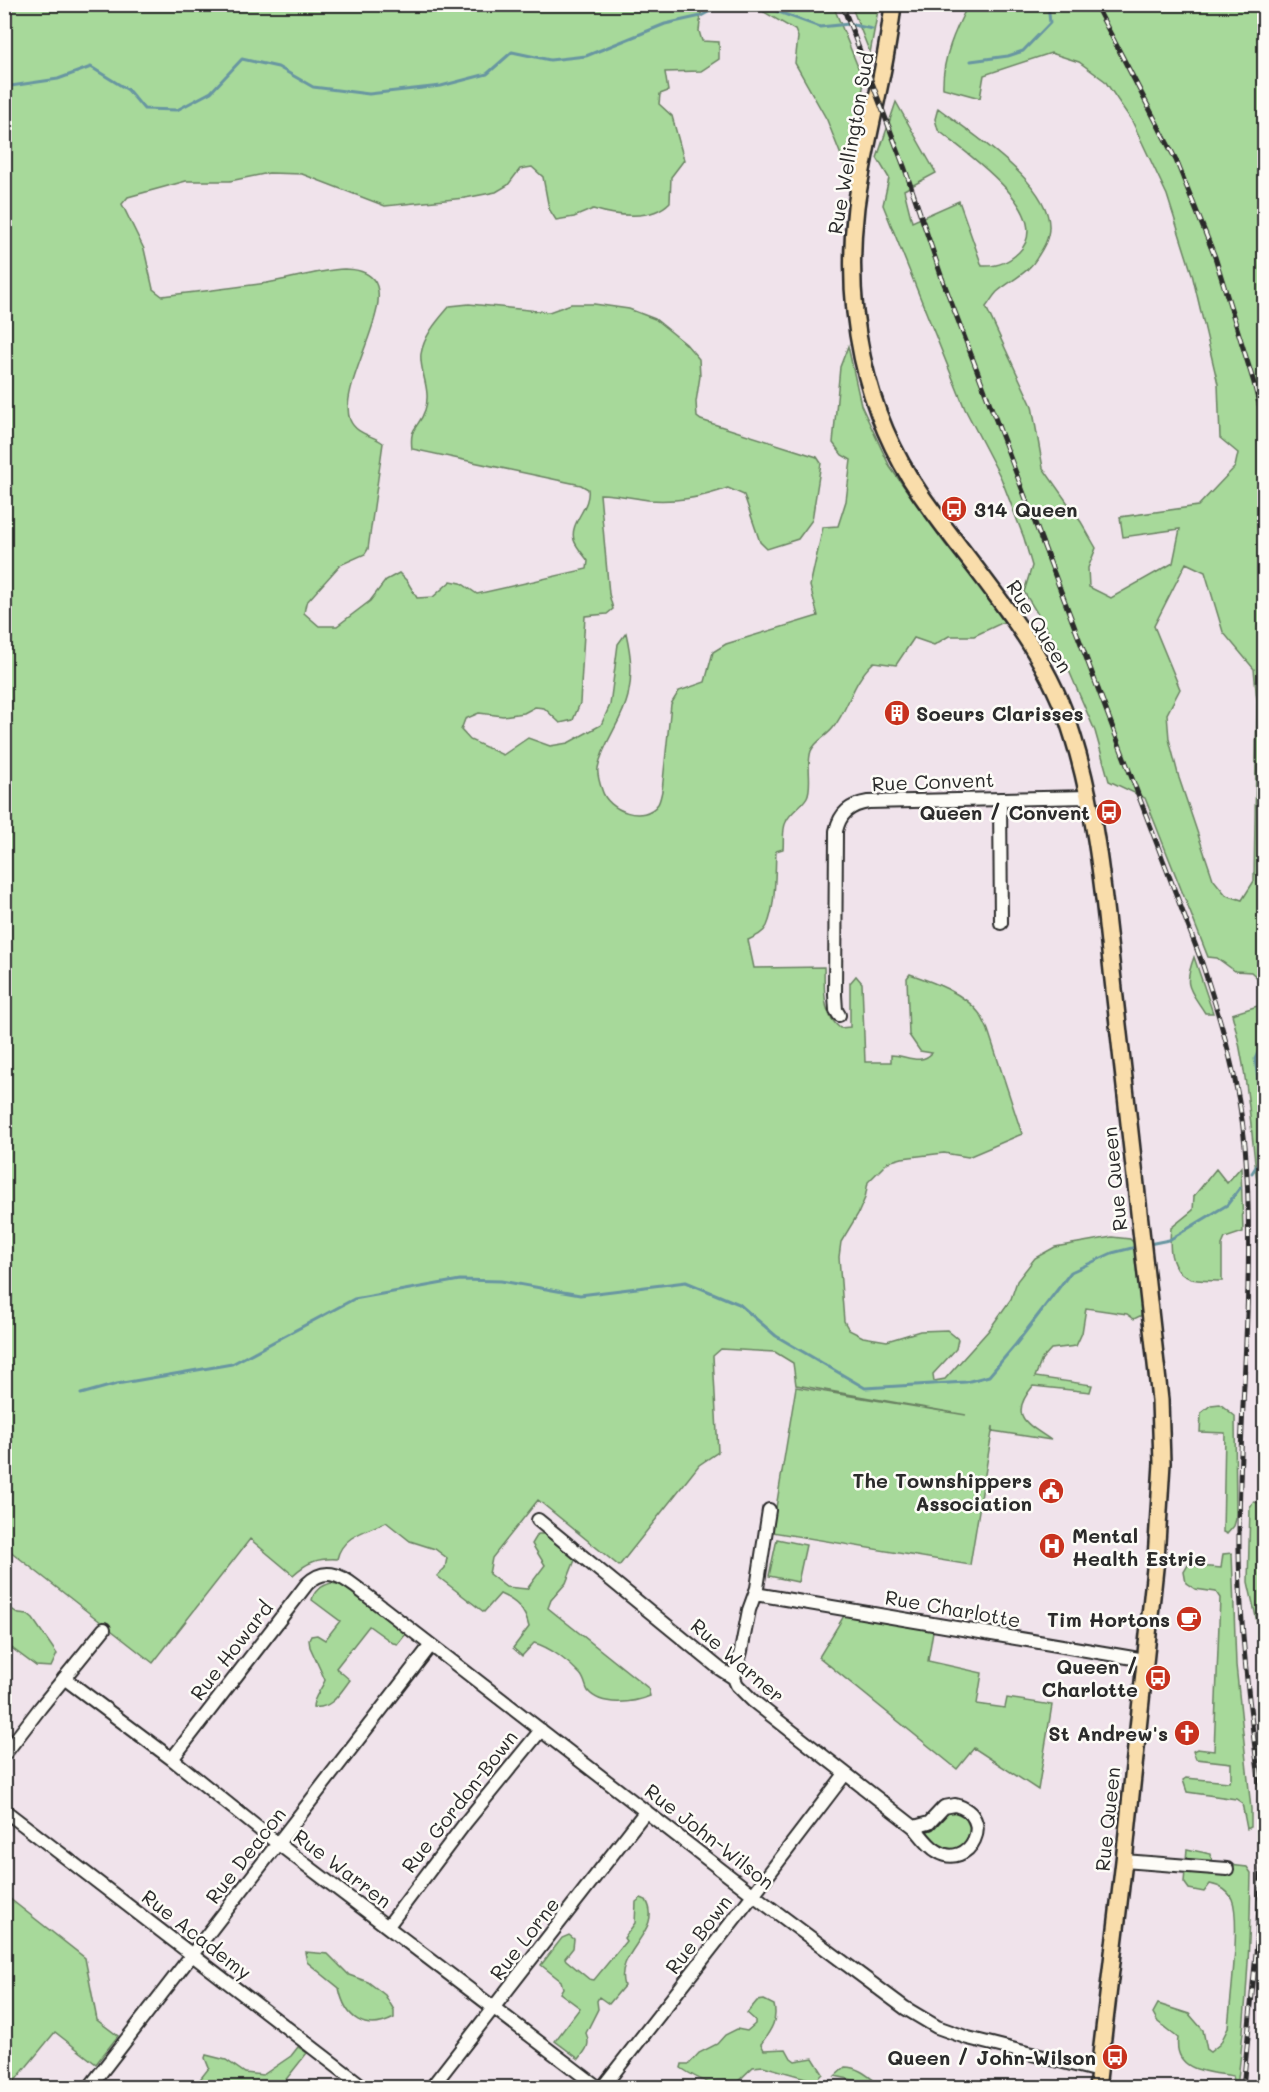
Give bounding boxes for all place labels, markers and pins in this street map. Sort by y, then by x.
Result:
bus stop icon: 314 Queen [939,494,969,524]
place label: 314 Queen [974,496,1078,522]
building icon: Soeurs Clarisses [882,698,912,728]
place label: Soeurs Clarisses [916,700,1084,726]
bus stop icon: Queen / Convent [1094,797,1124,827]
place label: Queen / Convent [920,799,1090,825]
place label: The Townshippers Association [853,1467,1032,1516]
public building icon: The Townshippers Association [1036,1476,1066,1506]
place label: Mental Health Estrie [1072,1522,1206,1571]
hospital icon: Mental Health Estrie [1037,1531,1067,1561]
cafe icon: Tim Hortons [1174,1604,1204,1634]
place label: Tim Hortons [1047,1606,1170,1632]
place label: Queen / Charlotte [1042,1653,1138,1702]
bus stop icon: Queen / Charlotte [1143,1663,1173,1693]
church icon: St Andrew's [1172,1718,1202,1748]
place label: St Andrew's [1048,1720,1168,1746]
bus stop icon: Queen / John-Wilson [1100,2042,1130,2072]
place label: Queen / John-Wilson [887,2044,1096,2070]

